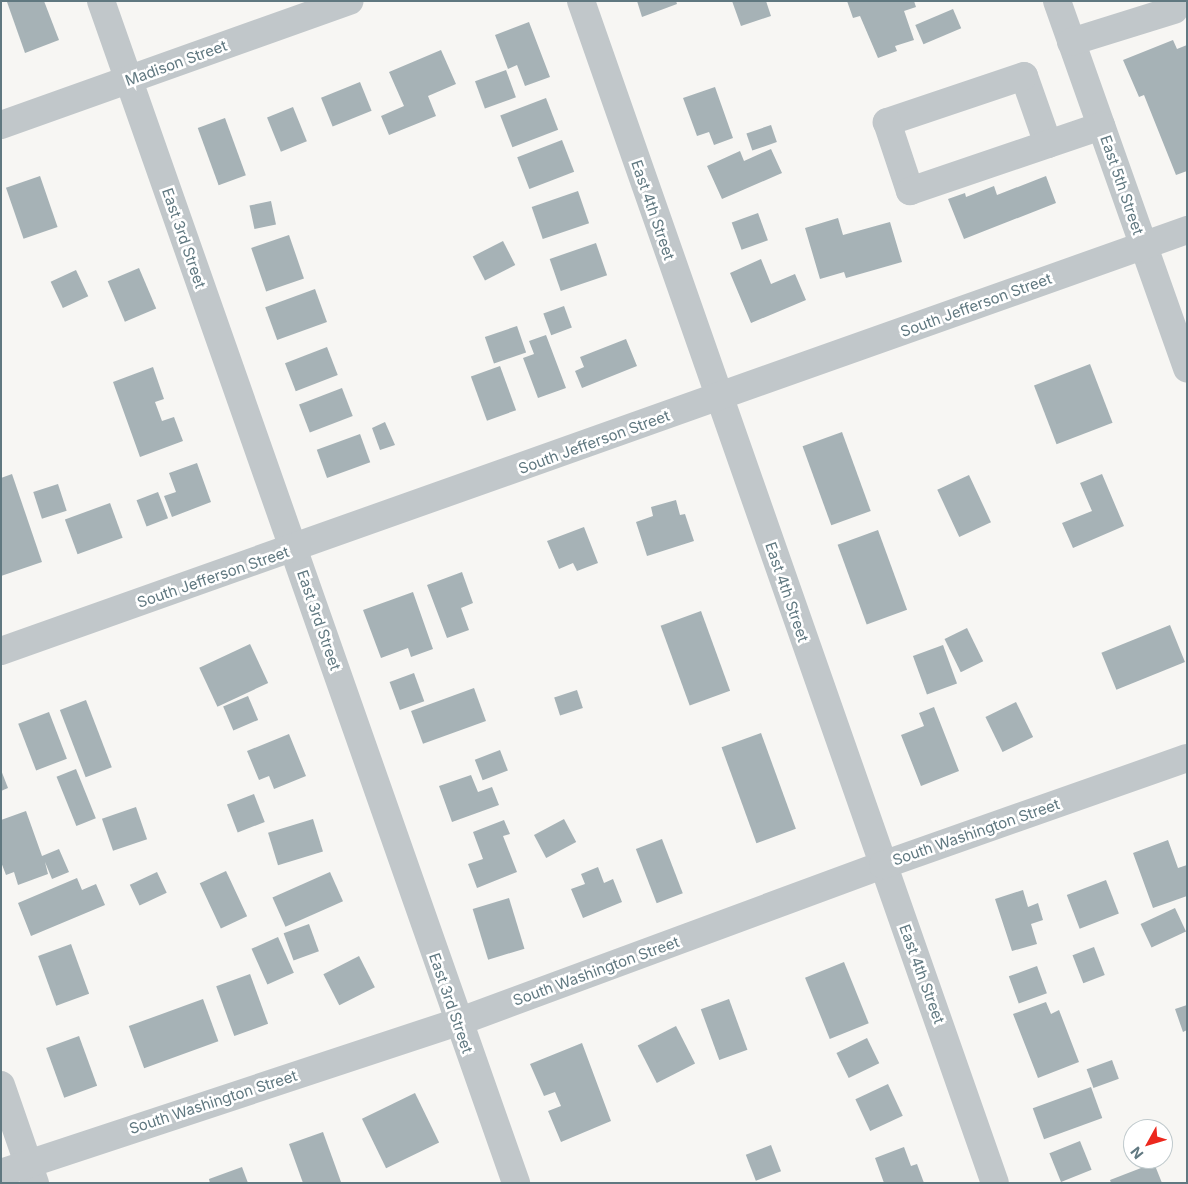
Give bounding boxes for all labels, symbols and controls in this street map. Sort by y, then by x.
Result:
street label: Madison Street [123,36,229,90]
street label: East 5th Street [1097,133,1147,237]
street label: East 4th Street [627,158,679,262]
street label: East 3rd Street [158,185,210,291]
street label: South Jefferson Street [898,269,1054,341]
street label: South Jefferson Street [516,406,672,478]
street label: East 4th Street [761,540,813,644]
street label: South Jefferson Street [135,543,291,611]
street label: East 3rd Street [293,567,345,673]
street label: South Washington Street [890,795,1062,869]
street label: East 4th Street [896,922,948,1026]
street label: South Washington Street [510,933,682,1009]
street label: East 3rd Street [425,950,477,1056]
street label: South Washington Street [127,1066,299,1138]
north arrow [1123,1119,1173,1169]
text: N [1127,1144,1147,1163]

